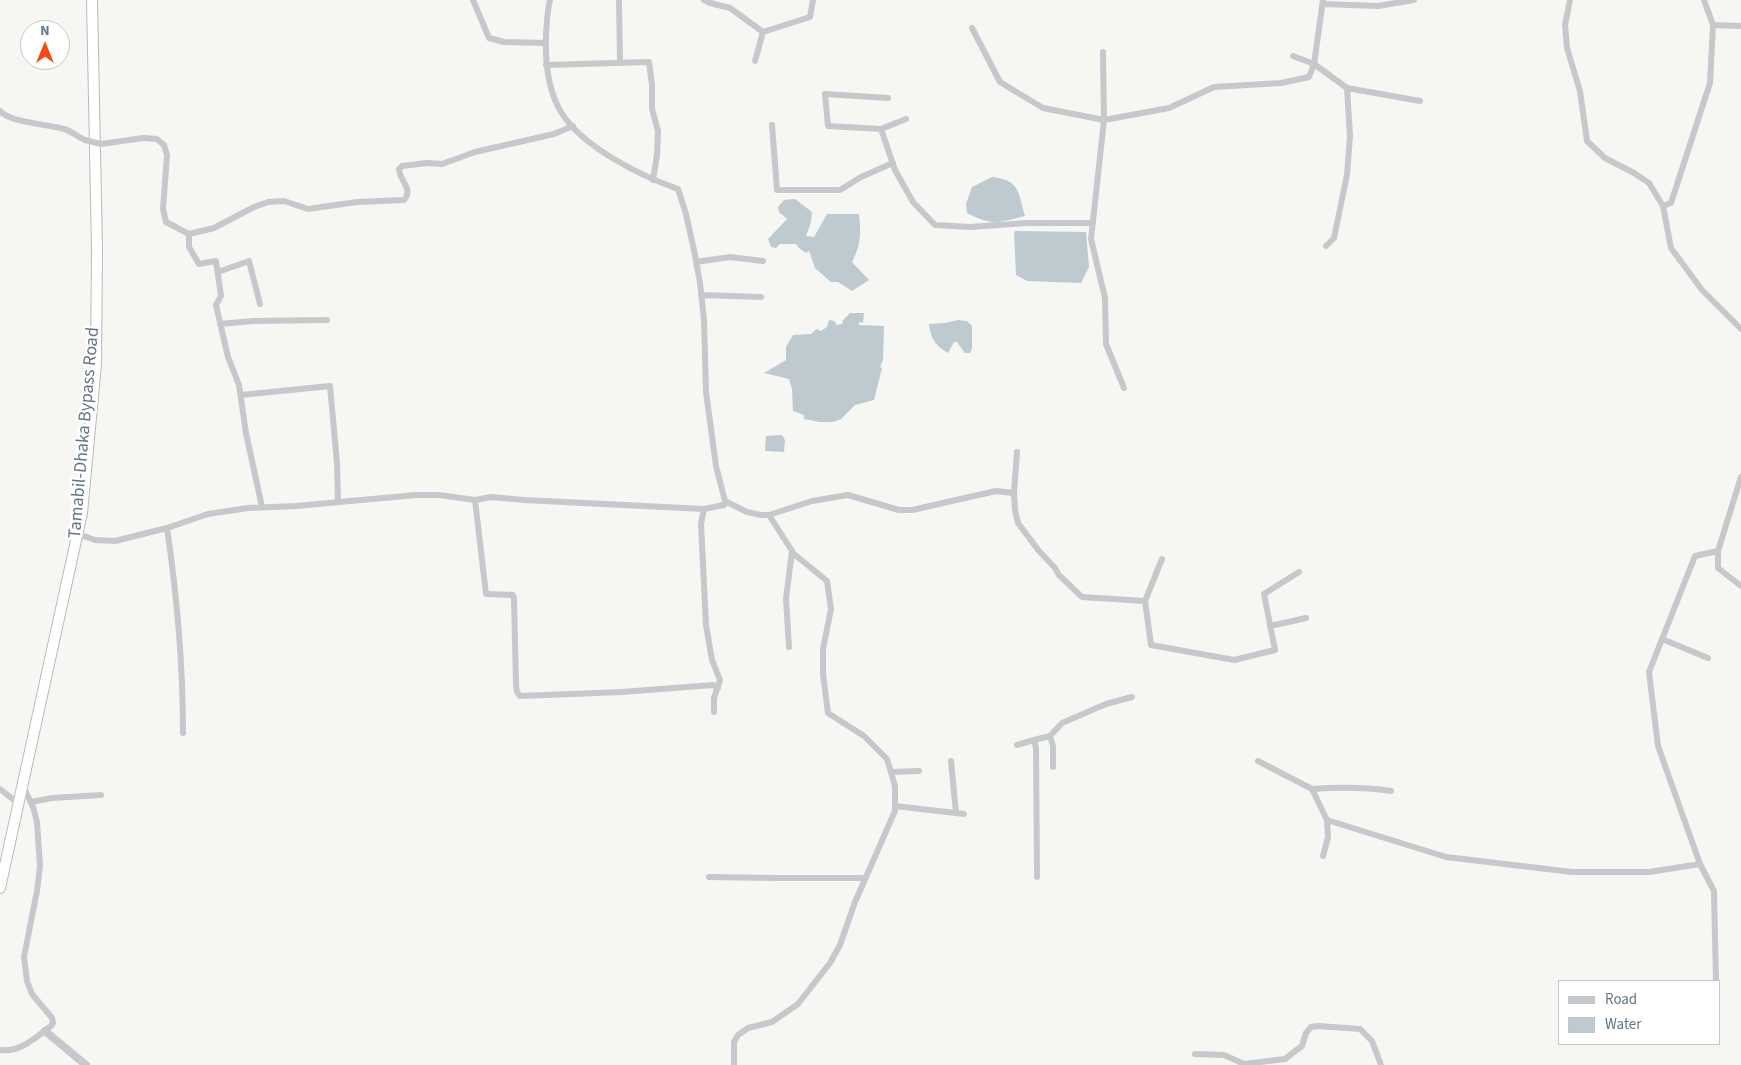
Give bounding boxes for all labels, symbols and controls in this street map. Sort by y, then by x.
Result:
north arrow [20,20,70,70]
text: N [40,21,50,41]
street label: Tamabil-Dhaka Bypass Road [65,326,105,540]
legend [1558,980,1721,1045]
text: Road [1605,989,1637,1010]
text: Water [1605,1014,1641,1035]

